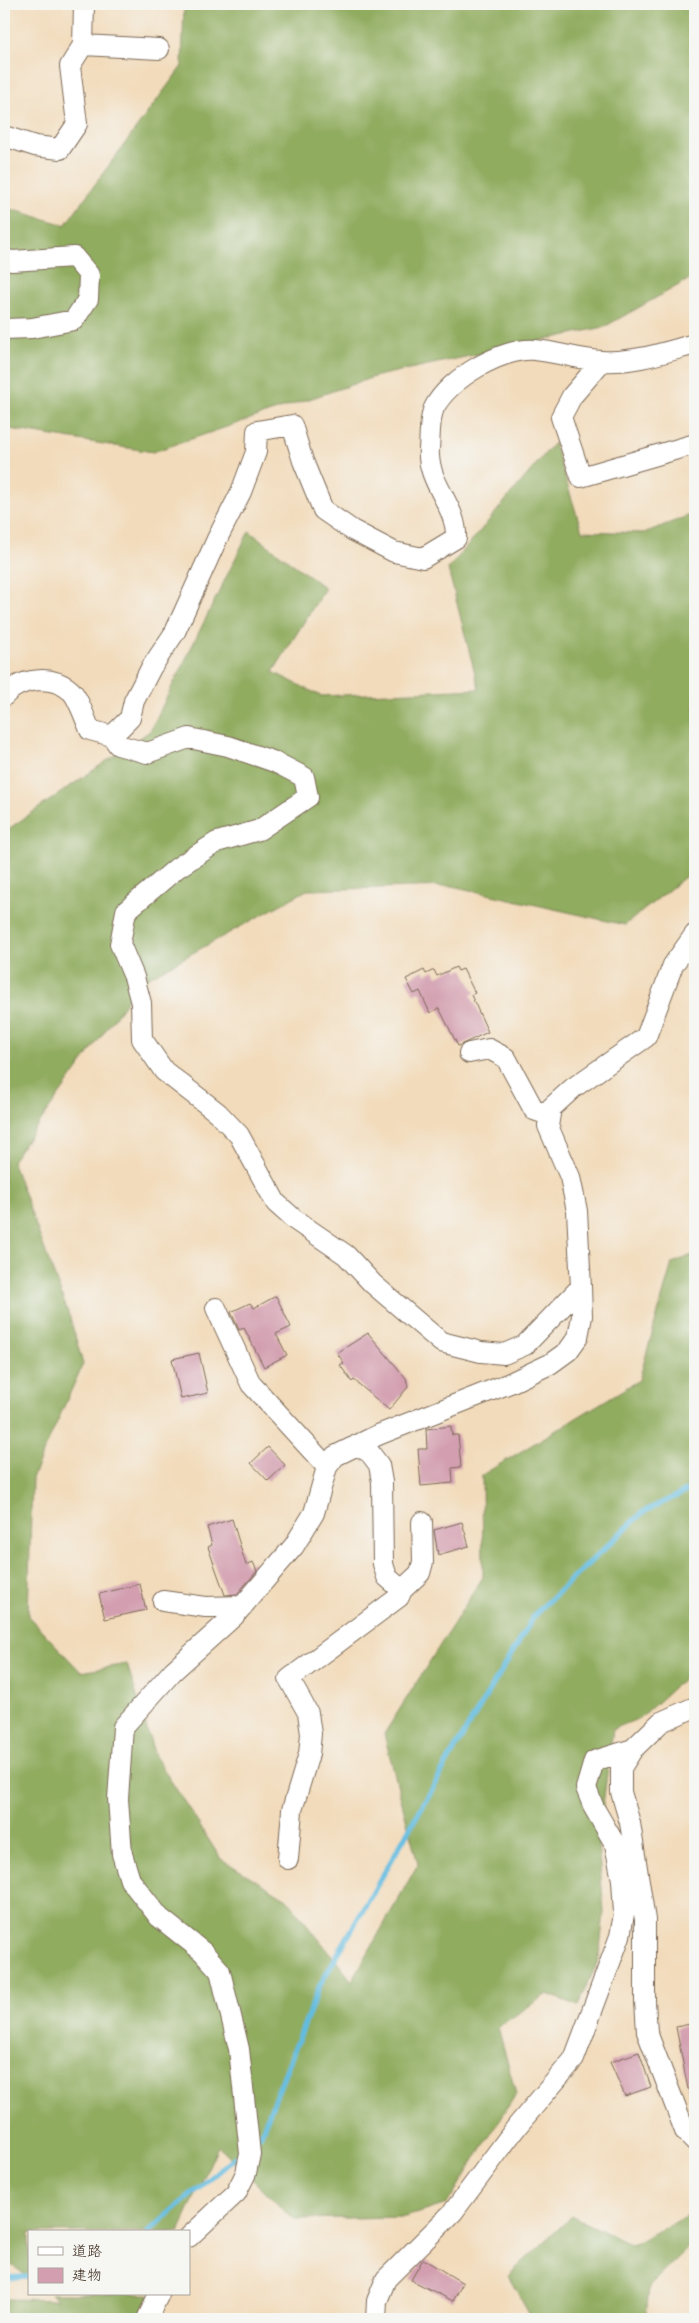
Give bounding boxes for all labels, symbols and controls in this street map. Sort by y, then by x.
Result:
legend [28,2230,190,2296]
text: 道路 [72,2240,102,2261]
text: 建物 [72,2264,102,2285]

